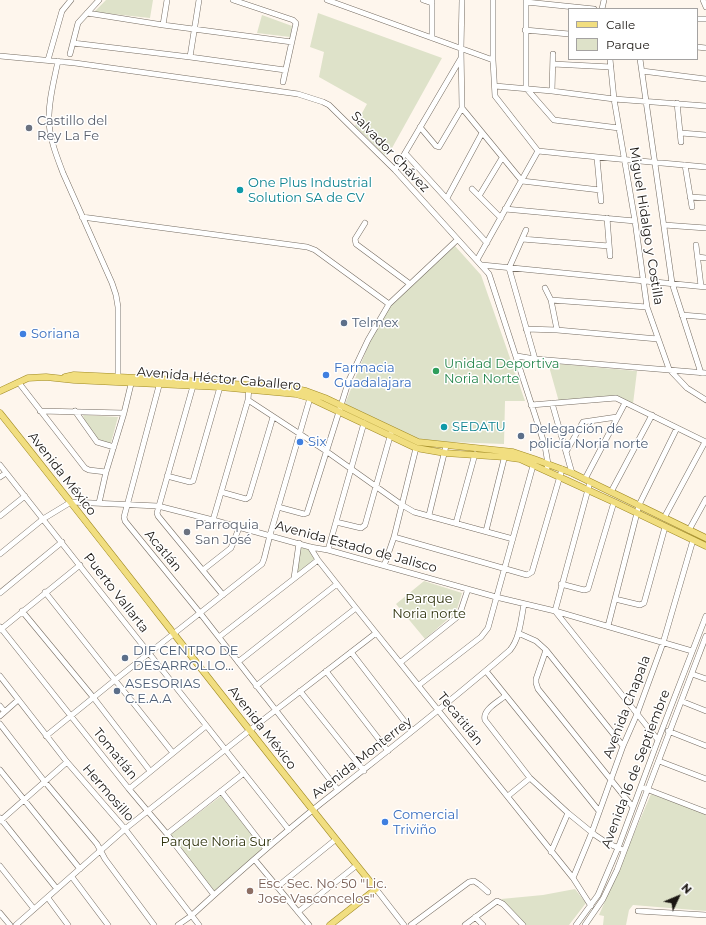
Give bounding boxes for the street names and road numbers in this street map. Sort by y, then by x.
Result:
street label: Salvador Chávez [348,108,432,196]
street label: Miguel Hidalgo y Costilla [626,146,666,306]
street label: Avenida Héctor Caballero [136,364,302,394]
street label: Avenida México [25,429,99,519]
street label: Avenida Estado de Jalisco [273,518,439,576]
street label: Acatlán [141,527,185,575]
street label: Puerto Vallarta [80,550,152,636]
street label: Avenida Chapala [600,653,654,761]
street label: Avenida México [225,683,299,773]
street label: Avenida 16 de Septiembre [598,687,674,851]
street label: Tecatitlán [434,689,486,749]
street label: Avenida Monterrey [309,714,415,802]
street label: Tomatlán [90,725,140,783]
street label: Hermosillo [79,761,137,825]

